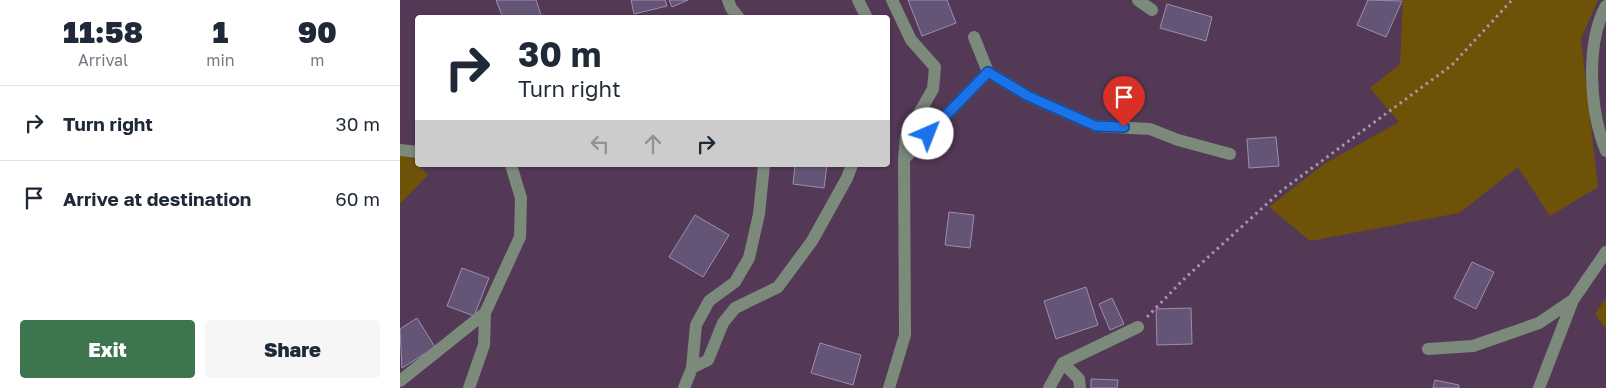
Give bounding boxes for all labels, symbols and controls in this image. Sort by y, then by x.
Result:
text: 11:58 [63,14,143,50]
text: 1 [212,14,228,50]
text: 90 [298,14,337,50]
text: 30 m [518,33,601,75]
icon: right [435,35,500,100]
text: Arrival [78,50,128,70]
text: min [206,50,235,70]
text: m [310,50,324,70]
text: Turn right [518,75,621,102]
pin [1103,76,1145,127]
icon: arrive [1110,83,1138,111]
position arrow [901,107,953,159]
icon: right [20,109,48,137]
text: Turn right [63,112,153,135]
text: 30 m [336,112,380,135]
icon: left [586,130,614,158]
icon: ahead [639,130,667,158]
icon: right [692,130,720,158]
icon: arrive [20,184,48,212]
text: Arrive at destination [63,187,251,210]
text: 60 m [335,187,380,210]
button: Exit [20,320,195,378]
button: Share [205,320,380,378]

